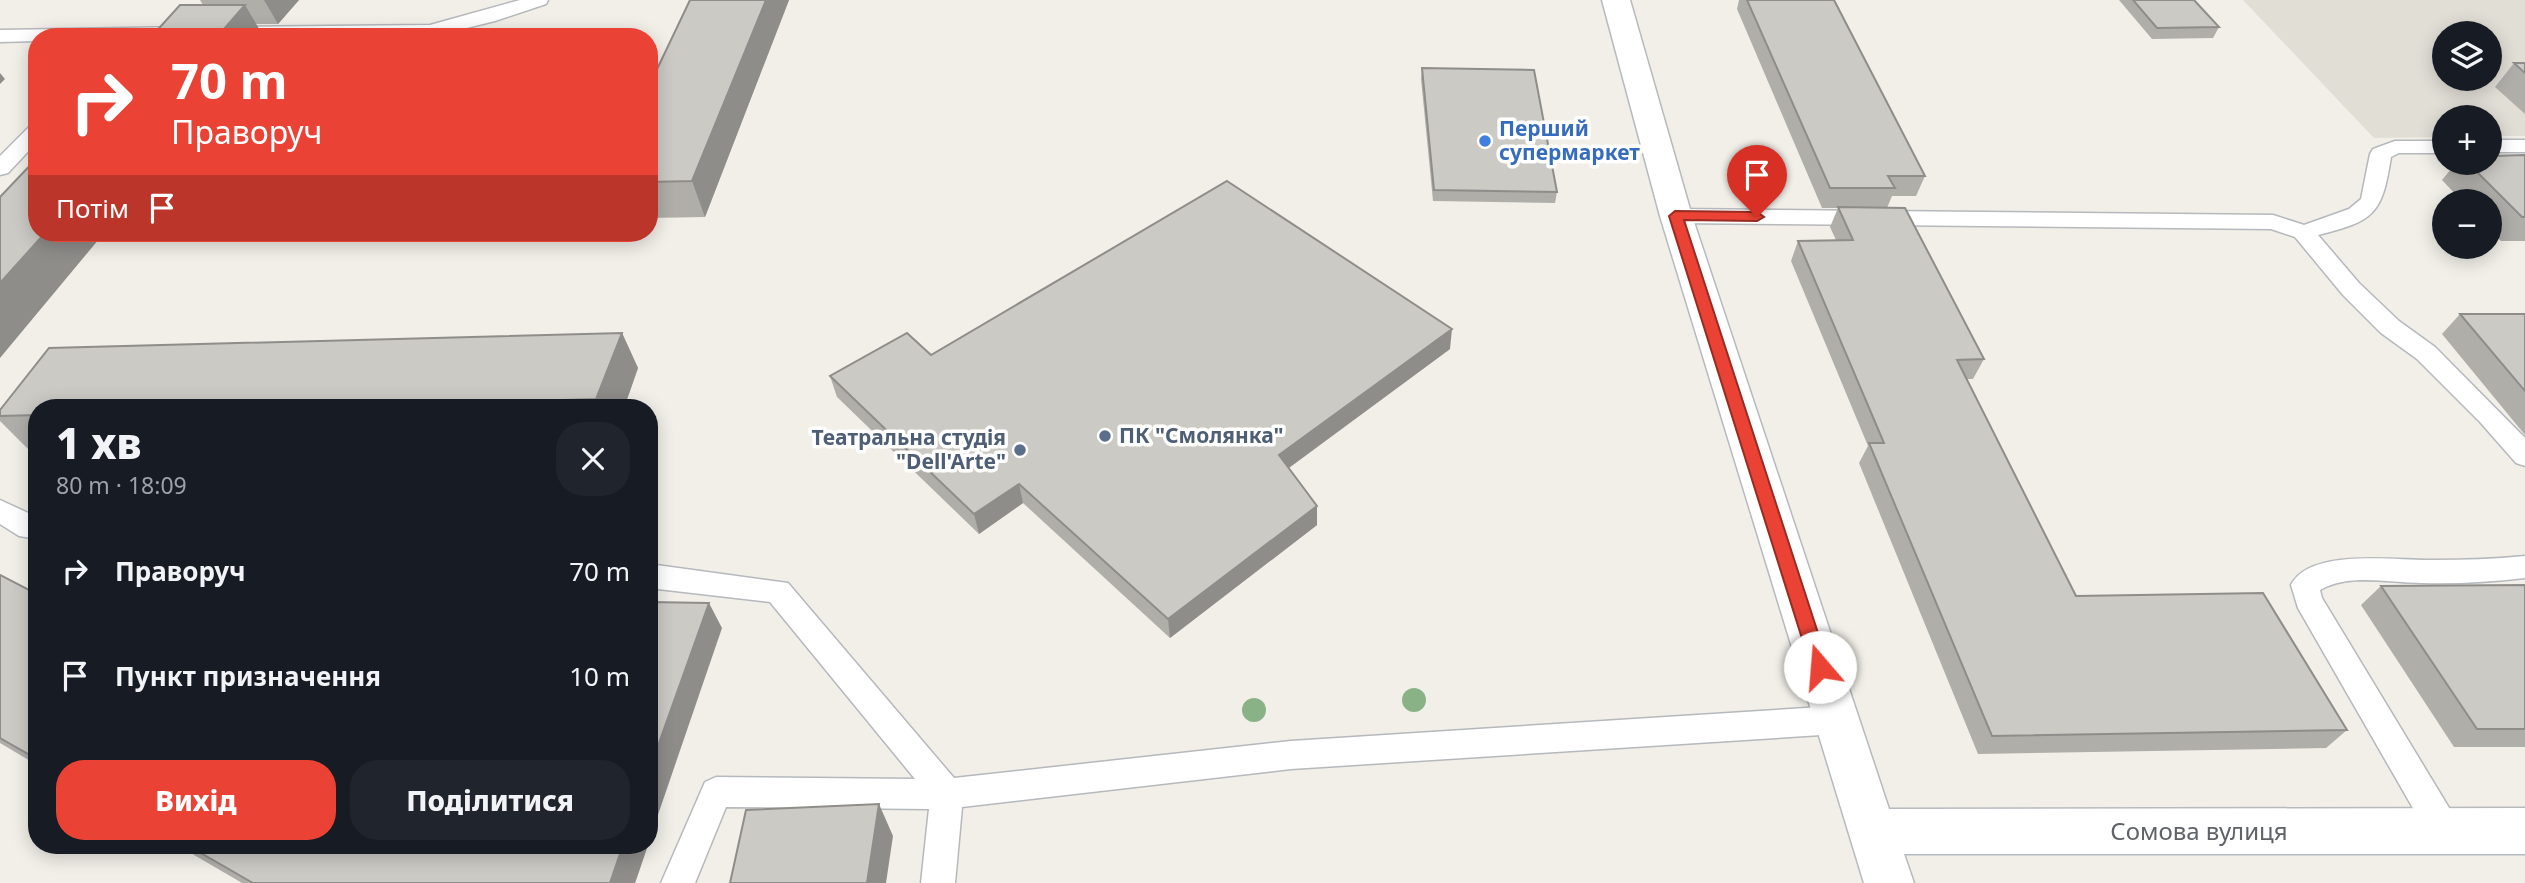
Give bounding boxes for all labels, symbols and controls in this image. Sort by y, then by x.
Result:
map controls [2432,21,2502,259]
button: layers [2432,21,2502,91]
text: 70 m [171,47,288,113]
icon: right [56,56,147,147]
button: + [2432,105,2502,175]
text: Праворуч [171,110,322,153]
place label: Перший супермаркет [1499,114,1640,166]
marker: Перший супермаркет [1477,133,1493,149]
pin [1727,145,1787,217]
icon: arrive [1738,156,1776,194]
icon: arrive [143,189,181,227]
button: − [2432,189,2502,259]
text: Потім [56,190,129,226]
text: 1 хв [56,414,142,471]
place label: ПК "Смолянка" [1119,421,1284,449]
button: close [556,422,630,496]
place label: Театральна студiя "Dell'Arte" [812,423,1006,475]
marker: ПК "Смолянка" [1097,428,1113,444]
marker: Театральна студiя "Dell'Arte" [1012,442,1028,458]
text: 80 m · 18:09 [56,469,187,501]
icon: right [56,552,94,590]
text: Праворуч [115,553,246,589]
text: 70 m [569,553,630,589]
position arrow [1783,630,1857,704]
icon: arrive [56,657,94,695]
text: Пункт призначення [115,658,381,694]
text: 10 m [569,658,630,694]
button: Вихід [56,760,336,840]
button: Поділитися [350,760,630,840]
street label: Сомова вулиця [2110,814,2288,847]

